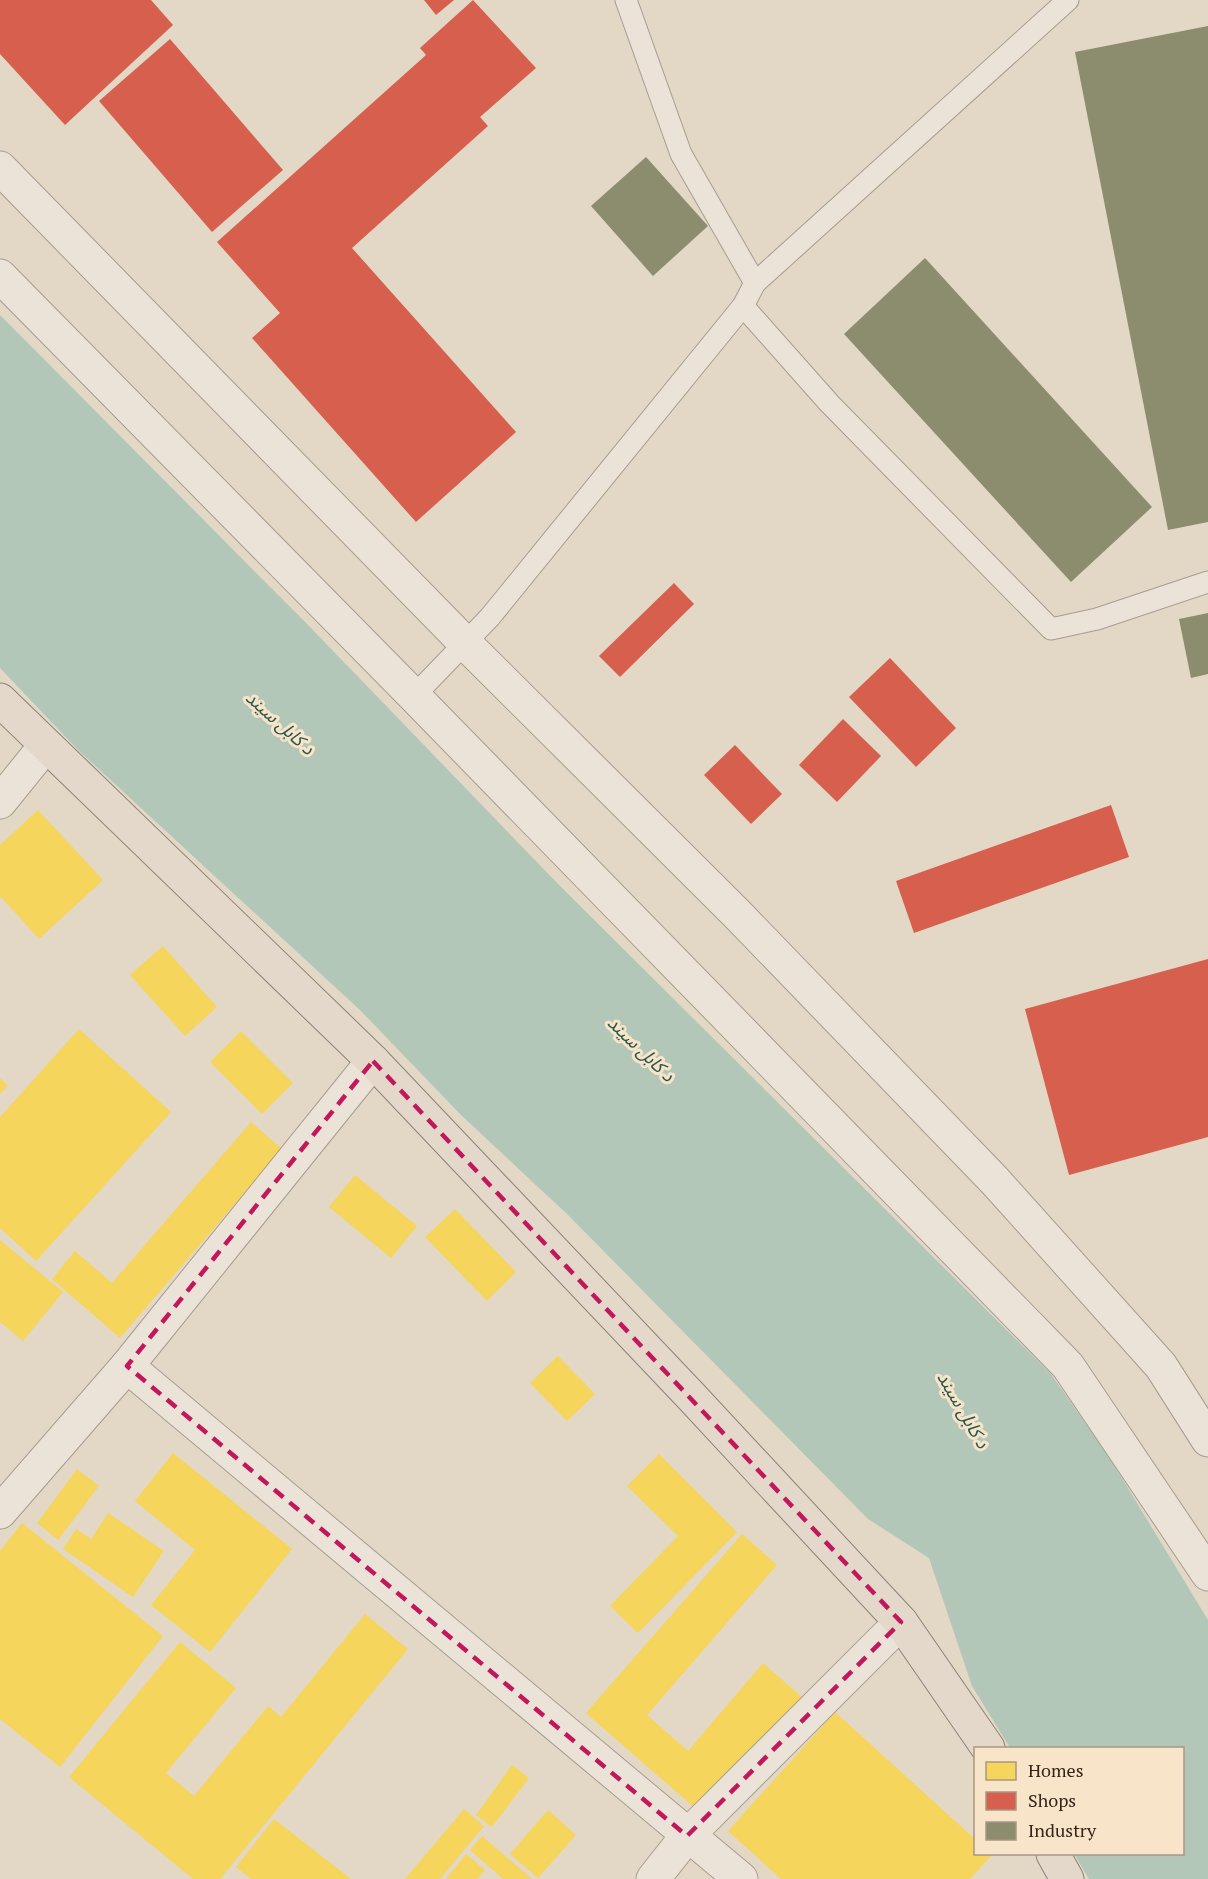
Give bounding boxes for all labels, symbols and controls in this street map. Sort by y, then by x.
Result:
water label: د کابل سيند [241,685,320,760]
water label: د کابل سيند [603,1010,681,1087]
water label: د کابل سيند [932,1367,996,1452]
legend [974,1747,1184,1855]
text: Homes [1028,1758,1083,1782]
text: Shops [1028,1788,1076,1812]
text: Industry [1028,1818,1097,1842]

